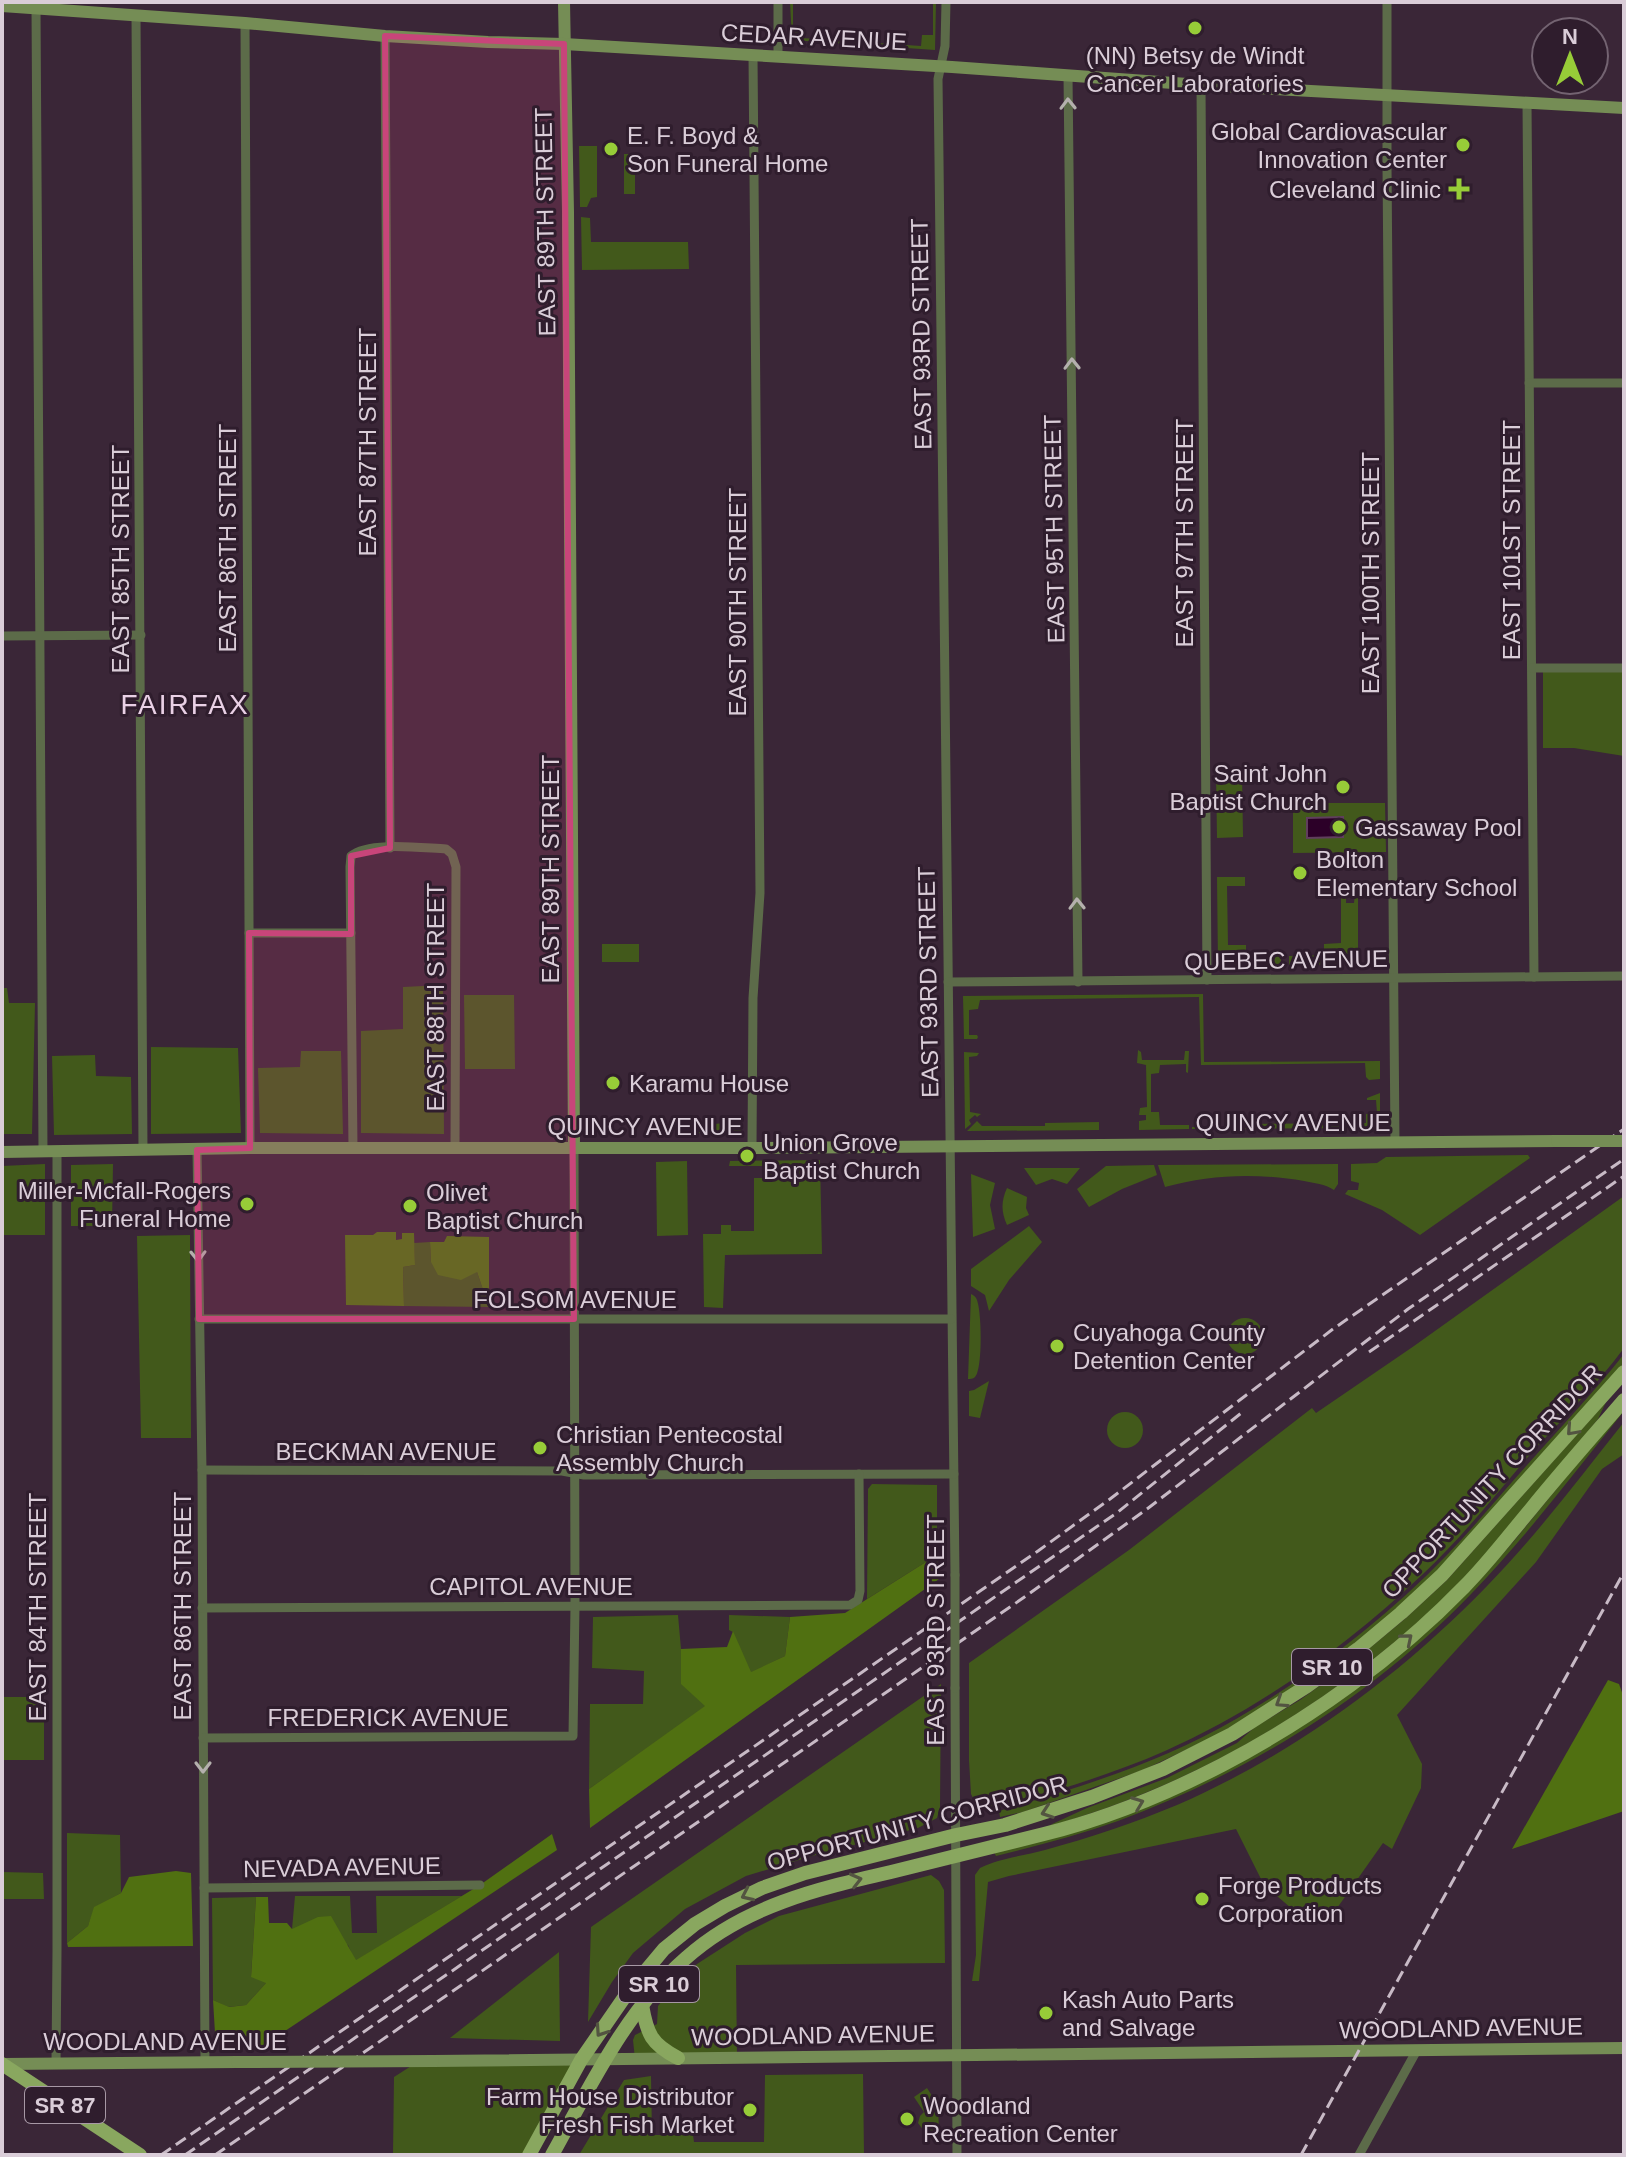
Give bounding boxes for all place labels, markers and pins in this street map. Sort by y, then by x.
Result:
marker: (NN) Betsy de Windt Cancer Laboratories [1186,19,1204,37]
place label: (NN) Betsy de Windt Cancer Laboratories [1086,42,1305,97]
place label: Global Cardiovascular Innovation Center [1211,118,1447,173]
place label: E. F. Boyd & Son Funeral Home [627,122,828,177]
marker: Global Cardiovascular Innovation Center [1454,136,1472,154]
marker: E. F. Boyd & Son Funeral Home [602,140,620,158]
place label: Cleveland Clinic [1269,176,1441,203]
marker: Cleveland Clinic [1448,178,1470,200]
place label: Saint John Baptist Church [1170,760,1327,815]
marker: Saint John Baptist Church [1334,778,1352,796]
place label: Gassaway Pool [1355,814,1522,841]
marker: Gassaway Pool [1330,818,1348,836]
place label: Bolton Elementary School [1316,846,1517,901]
marker: Bolton Elementary School [1291,864,1309,882]
place label: Karamu House [629,1070,789,1097]
marker: Karamu House [604,1074,622,1092]
place label: Union Grove Baptist Church [763,1129,920,1184]
marker: Union Grove Baptist Church [738,1147,756,1165]
place label: Miller-Mcfall-Rogers Funeral Home [18,1177,231,1232]
place label: Olivet Baptist Church [426,1179,583,1234]
marker: Miller-Mcfall-Rogers Funeral Home [238,1195,256,1213]
marker: Olivet Baptist Church [401,1197,419,1215]
place label: Cuyahoga County Detention Center [1073,1319,1265,1374]
marker: Cuyahoga County Detention Center [1048,1337,1066,1355]
place label: Christian Pentecostal Assembly Church [556,1421,783,1476]
marker: Christian Pentecostal Assembly Church [531,1439,549,1457]
place label: Forge Products Corporation [1218,1872,1382,1927]
marker: Forge Products Corporation [1193,1890,1211,1908]
place label: Kash Auto Parts and Salvage [1062,1986,1234,2041]
marker: Kash Auto Parts and Salvage [1037,2004,1055,2022]
place label: Farm House Distributor Fresh Fish Market [486,2083,734,2138]
place label: Woodland Recreation Center [923,2092,1118,2147]
marker: Farm House Distributor Fresh Fish Market [741,2101,759,2119]
marker: Woodland Recreation Center [898,2110,916,2128]

